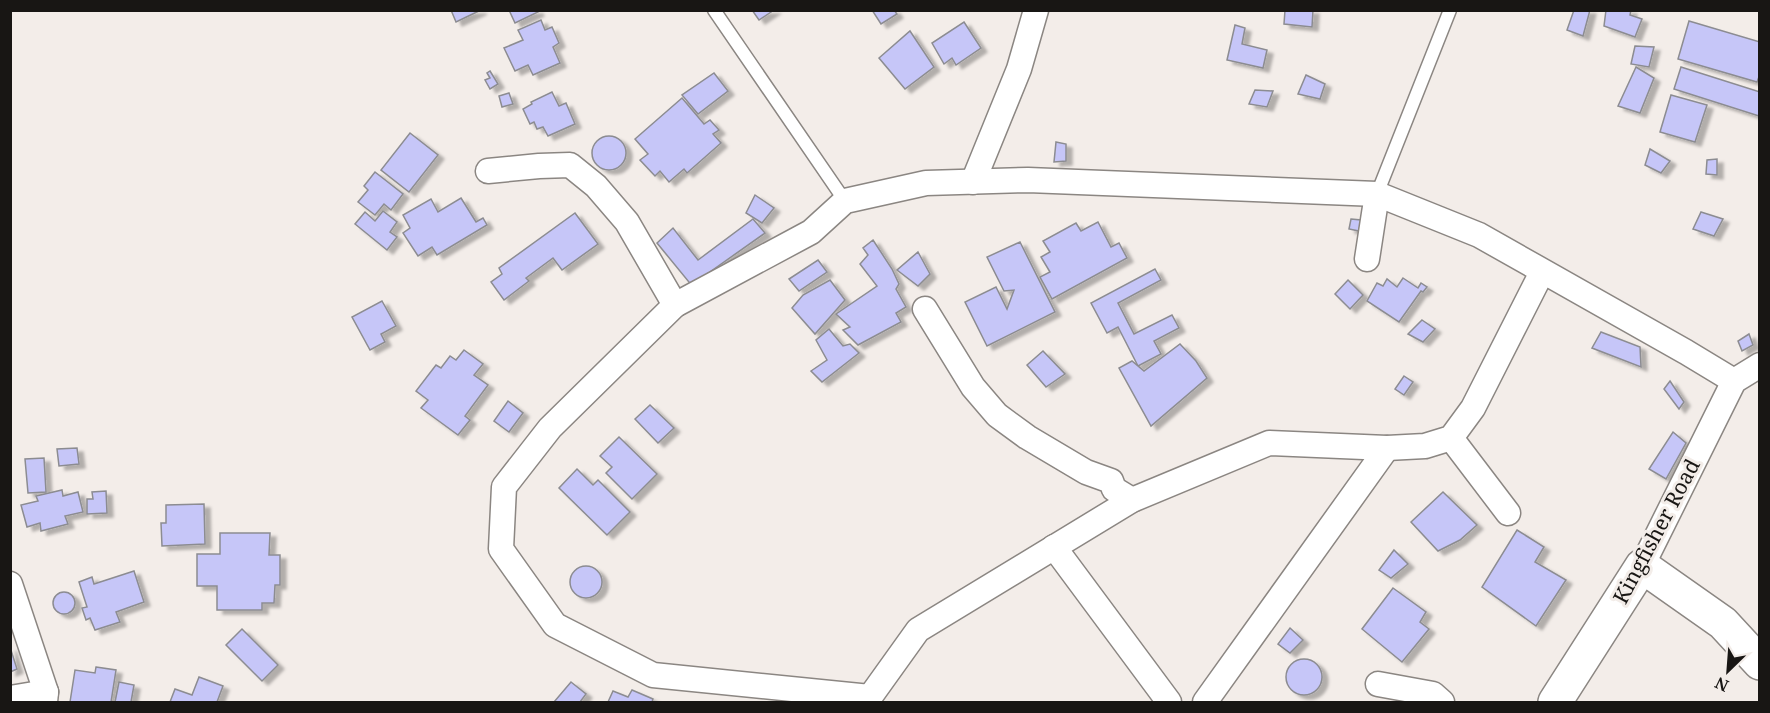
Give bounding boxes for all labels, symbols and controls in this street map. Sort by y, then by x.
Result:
street label: Kingfisher Road [1606,454,1706,608]
north arrow [1698,641,1758,701]
text: N [1711,672,1732,697]

